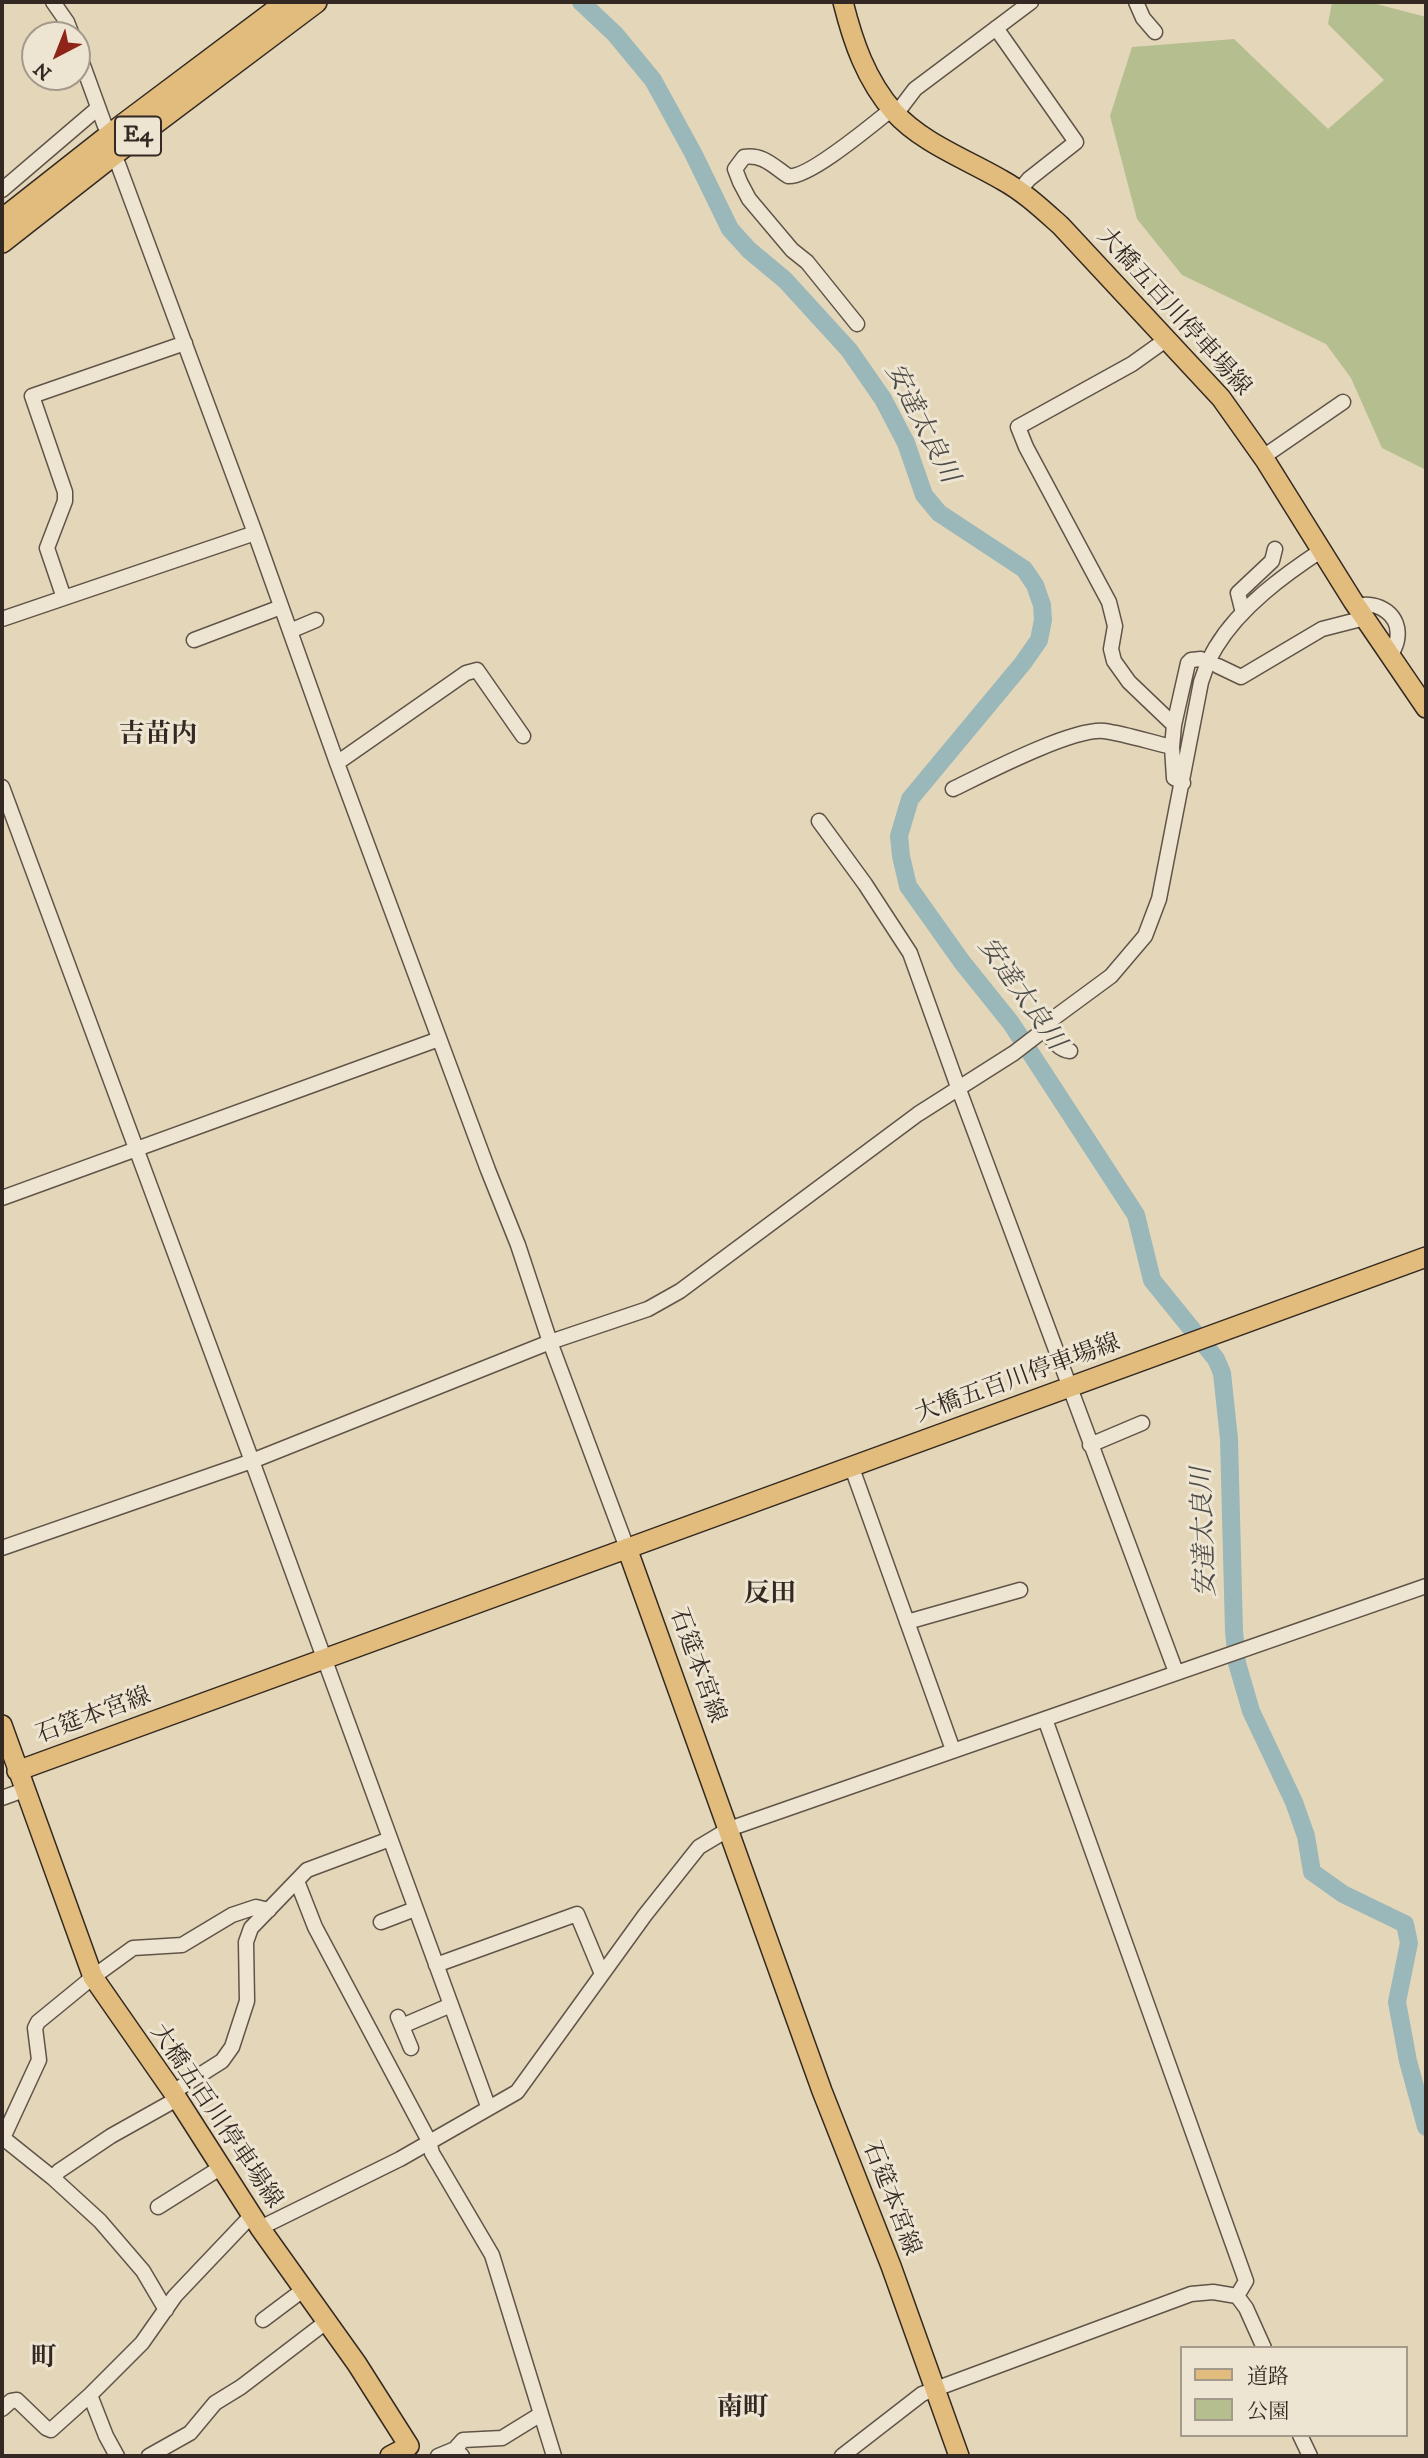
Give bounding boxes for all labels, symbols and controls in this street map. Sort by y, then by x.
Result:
north arrow [21,21,91,91]
text: N [29,57,56,84]
road number: E4 [115,116,161,155]
street label: 大橋五百川停車場線 [1090,223,1256,403]
water label: 安達太良川 [877,359,963,489]
district label: 吉苗内 [119,721,197,753]
water label: 安達太良川 [970,933,1070,1057]
street label: 大橋五百川停車場線 [912,1330,1124,1430]
water label: 安達太良川 [1188,1466,1224,1598]
district label: 反田 [744,1580,796,1612]
street label: 石筵本宮線 [662,1605,730,1727]
street label: 石筵本宮線 [33,1683,155,1751]
street label: 大橋五百川停車場線 [143,2019,287,2215]
street label: 石筵本宮線 [855,2138,925,2260]
district label: 町 [31,2344,57,2376]
legend [1180,2346,1407,2437]
text: 道路 [1247,2364,1289,2390]
district label: 南町 [717,2394,769,2426]
text: 公園 [1247,2399,1289,2425]

